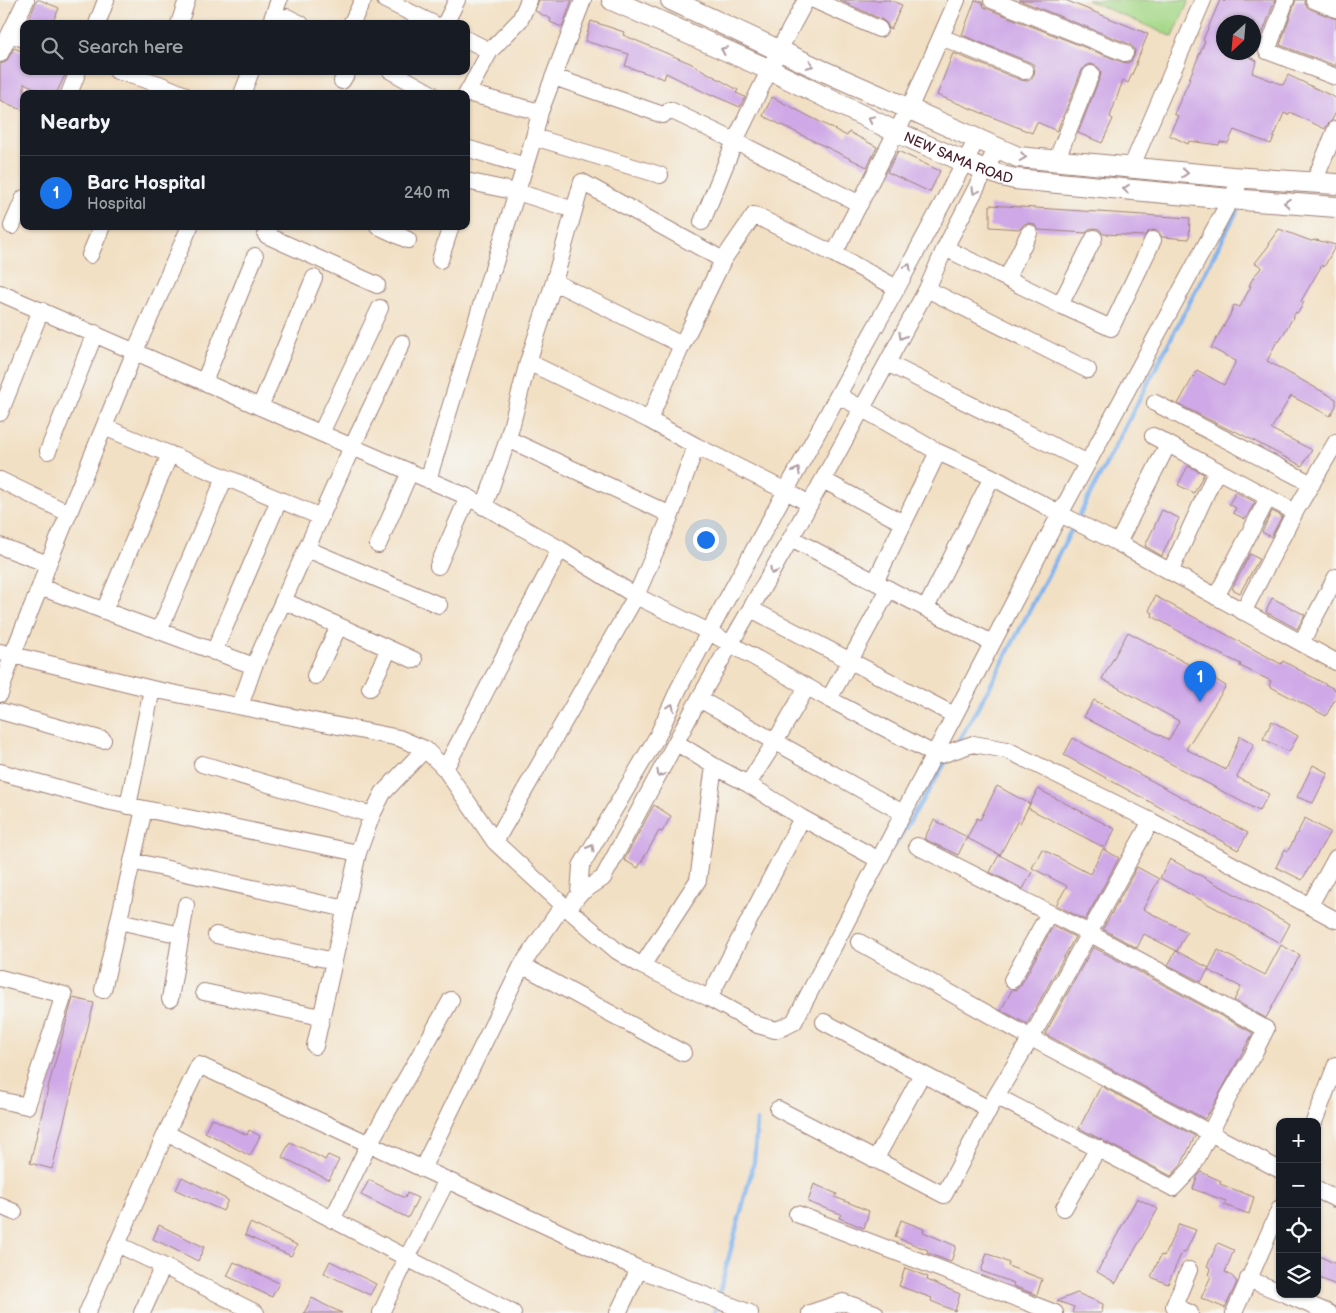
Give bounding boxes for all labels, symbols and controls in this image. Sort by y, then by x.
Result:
north arrow [1216,15,1261,60]
search box [20,20,470,75]
icon: search [38,34,66,62]
text: Search here [78,36,183,59]
one-way arrow [720,45,729,56]
one-way arrow [805,58,814,69]
text: Nearby [40,110,110,135]
one-way arrow [867,116,876,126]
street label: NEW SAMA ROAD [901,128,1015,187]
one-way arrow [1020,151,1028,162]
one-way arrow [1181,167,1189,178]
text: Barc Hospital [87,172,205,195]
text: 1 [53,184,59,203]
text: 240 m [404,184,450,203]
one-way arrow [1121,184,1129,195]
one-way arrow [971,186,981,195]
text: Hospital [87,195,146,214]
one-way arrow [1283,198,1291,209]
one-way arrow [902,263,912,272]
one-way arrow [898,331,908,340]
one-way arrow [791,467,801,476]
your location [693,527,719,553]
one-way arrow [769,565,779,574]
pin: 1 [1184,661,1216,702]
one-way arrow [664,703,675,712]
one-way arrow [656,769,666,778]
one-way arrow [585,845,595,854]
map controls [1276,1118,1321,1298]
button: + [1276,1118,1321,1163]
button: − [1276,1163,1321,1208]
button: locate [1276,1208,1321,1253]
button: layers [1276,1253,1321,1298]

